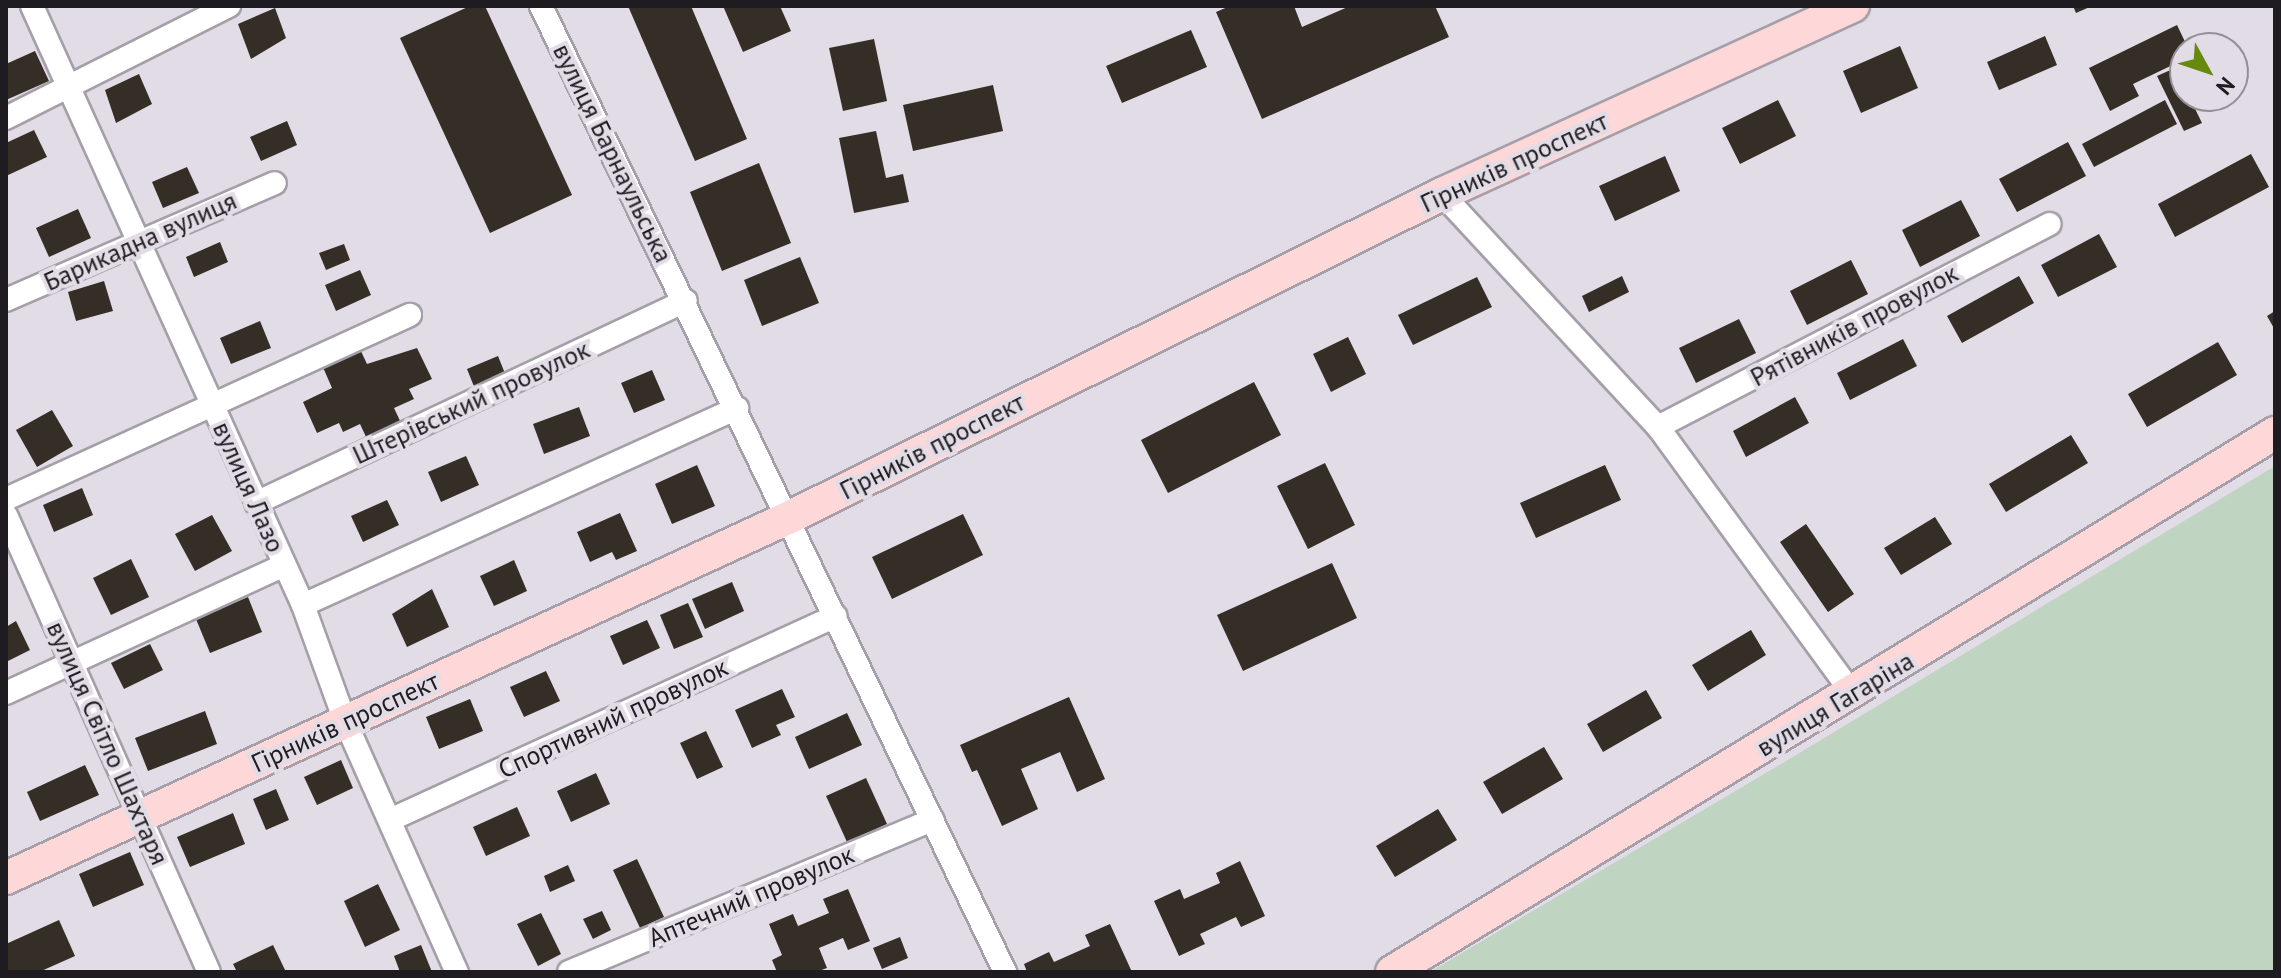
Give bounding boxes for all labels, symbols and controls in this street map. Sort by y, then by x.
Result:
north arrow [2169,32,2249,112]
street label: вулиця Барнаульська [546,39,680,267]
text: N [2210,72,2241,101]
street label: Гірників проспект [1415,105,1613,219]
street label: Барикадна вулиця [39,185,241,297]
street label: Рятівників провулок [1745,257,1963,393]
street label: Штерівський провулок [348,333,594,471]
street label: Гірників проспект [835,386,1029,506]
street label: вулиця Лазо [206,417,292,557]
street label: вулиця Світло Шахтаря [40,617,176,869]
street label: вулиця Гагаріна [1751,645,1919,763]
street label: Спортивний провулок [493,651,733,785]
street label: Гірників проспект [246,665,444,779]
street label: Аптечний провулок [643,839,859,953]

